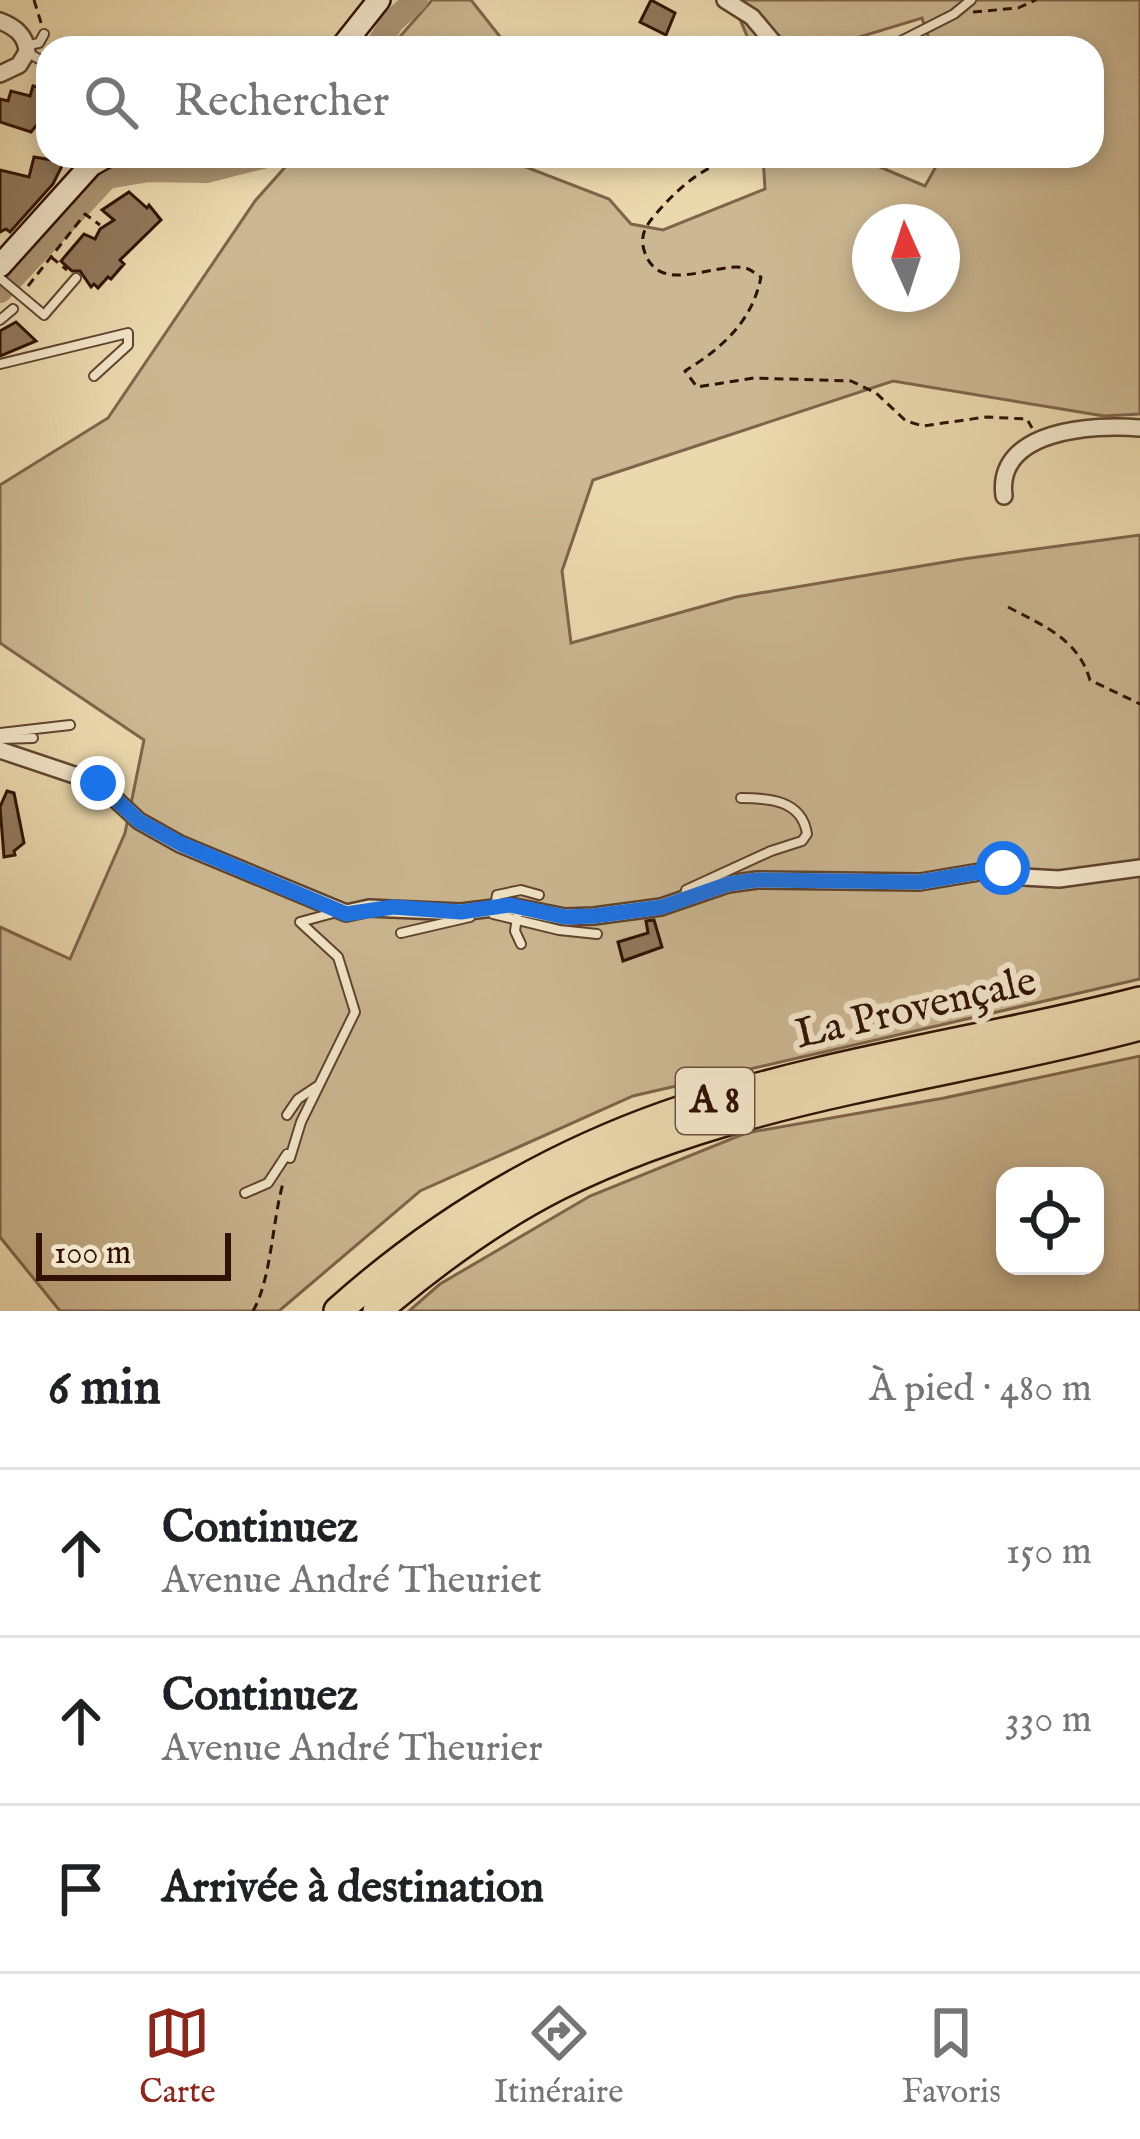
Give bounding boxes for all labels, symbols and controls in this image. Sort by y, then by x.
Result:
search box [36,36,1104,168]
icon: search [78,69,144,135]
text: Rechercher [174,74,389,131]
north arrow [852,204,960,312]
route end [71,756,125,810]
route start [976,841,1030,895]
street label: La Provençale [790,956,1042,1062]
road number: A 8 [676,1068,754,1134]
map controls [996,1167,1104,1275]
button: locate [996,1167,1104,1275]
scale bar [36,1227,231,1280]
text: 100 m [54,1233,131,1275]
text: 6 min [48,1357,161,1422]
text: À pied · 480 m [869,1365,1092,1414]
text: Continuez [162,1500,358,1557]
icon: ahead [48,1520,114,1586]
text: 150 m [1006,1528,1092,1577]
text: Avenue André Theuriet [162,1557,542,1606]
text: Continuez [162,1668,358,1725]
icon: ahead [48,1688,114,1754]
text: 330 m [1005,1696,1092,1745]
text: Avenue André Theurier [162,1725,542,1774]
icon: arrive [48,1856,114,1922]
text: Arrivée à destination [162,1860,544,1917]
tab: Carte [139,2000,216,2114]
tab: Itinéraire [494,2000,623,2114]
tab: Favoris [902,2000,1001,2114]

